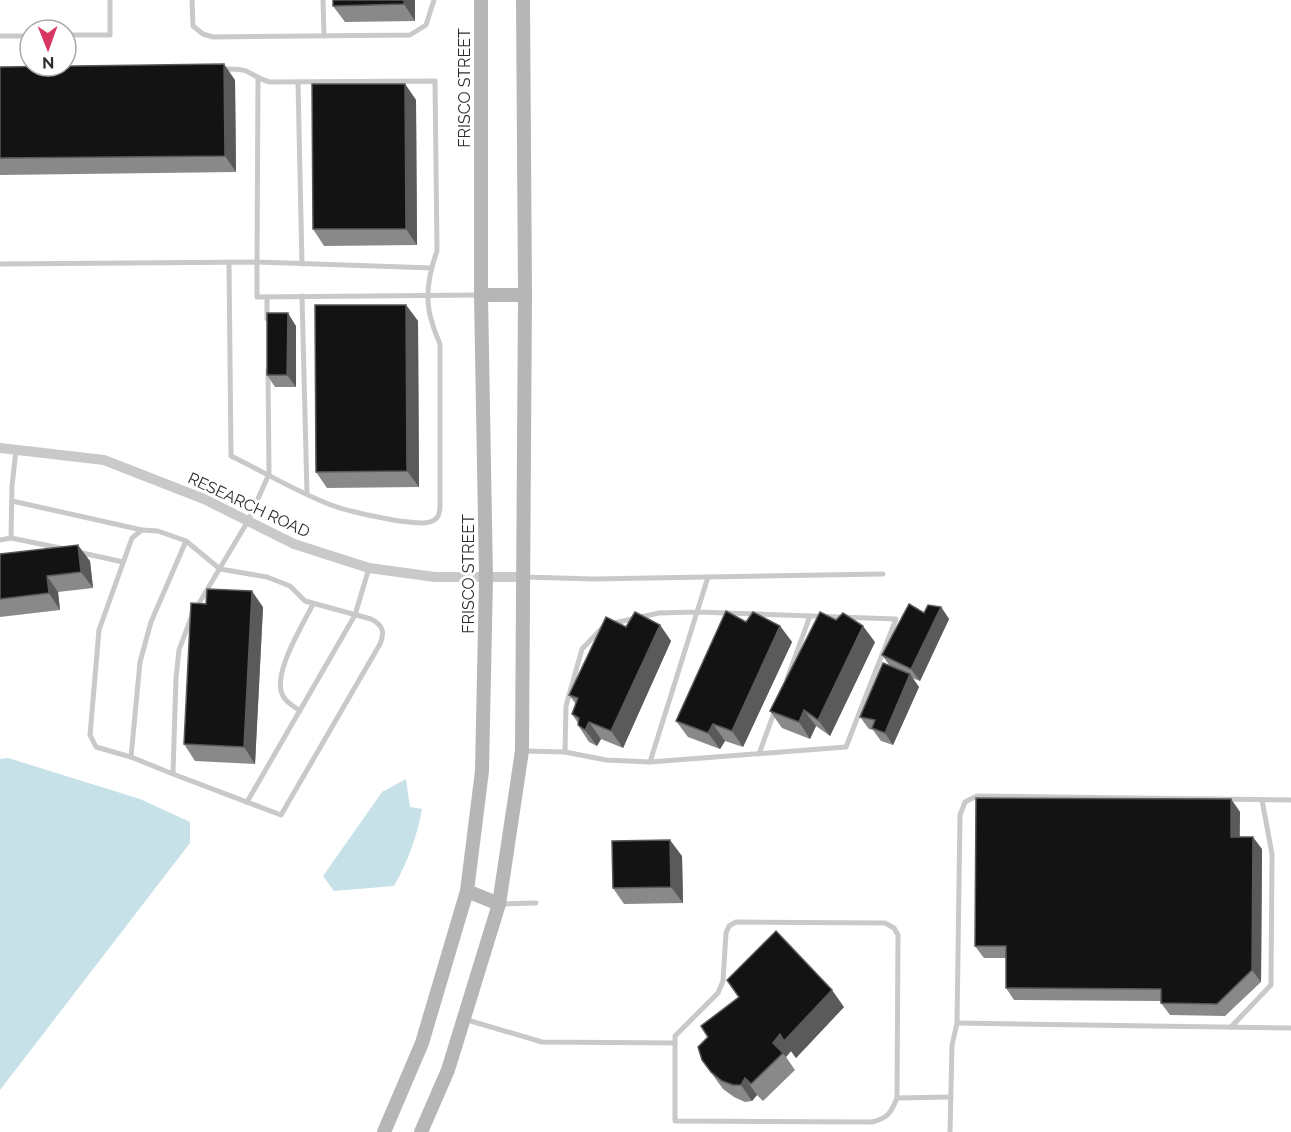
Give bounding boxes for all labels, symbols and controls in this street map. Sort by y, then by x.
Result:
north arrow [18,18,78,78]
street label: FRISCO STREET [455,28,474,148]
text: N [42,53,55,72]
street label: RESEARCH ROAD [185,468,313,542]
street label: FRISCO STREET [459,514,478,634]

